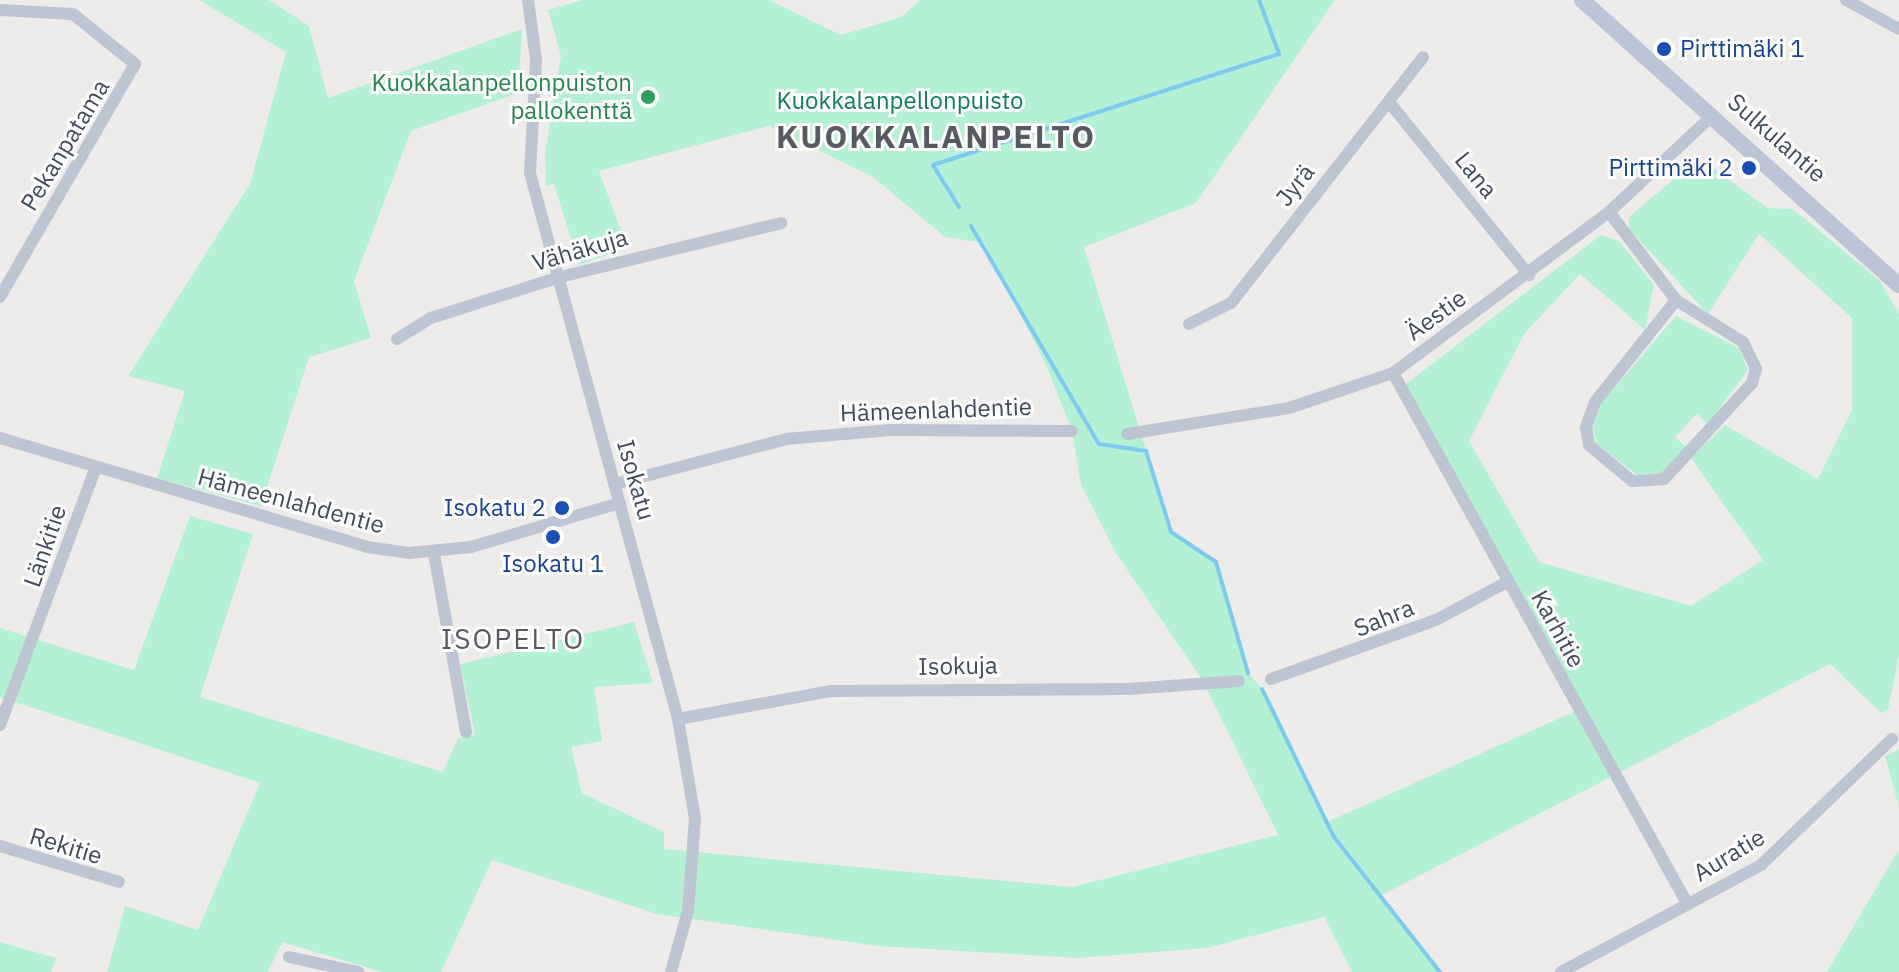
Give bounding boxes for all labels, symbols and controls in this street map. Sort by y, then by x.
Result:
place label: Pirttimäki 1 [1680,35,1805,63]
marker: Pirttimäki 1 [1655,40,1673,58]
place label: Kuokkalanpellonpuiston pallokenttä [371,69,632,125]
street label: Pekanpatama [15,74,115,216]
park label: Kuokkalanpellonpuisto [777,87,1023,115]
marker: Kuokkalanpellonpuiston pallokenttä [639,88,657,106]
street label: Sulkulantie [1722,88,1832,188]
district label: KUOKKALANPELTO [776,117,1096,155]
street label: Lana [1449,146,1503,204]
place label: Pirttimäki 2 [1608,154,1733,182]
street label: Jyrä [1270,158,1320,212]
marker: Pirttimäki 2 [1740,159,1758,177]
street label: Vähäkuja [529,223,631,277]
street label: Äestie [1400,283,1472,347]
street label: Hämeenlahdentie [840,392,1032,428]
street label: Isokatu [611,437,661,523]
street label: Hämeenlahdentie [195,462,387,540]
place label: Isokatu 2 [444,494,546,522]
marker: Isokatu 2 [553,499,571,517]
street label: Länkitie [18,501,72,591]
marker: Isokatu 1 [544,528,562,546]
place label: Isokatu 1 [502,550,604,578]
street label: Karhitie [1525,585,1591,673]
street label: Sahra [1350,593,1418,643]
district label: ISOPELTO [441,622,585,656]
street label: Isokuja [918,651,998,681]
street label: Rekitie [26,821,106,871]
street label: Auratie [1688,823,1770,887]

